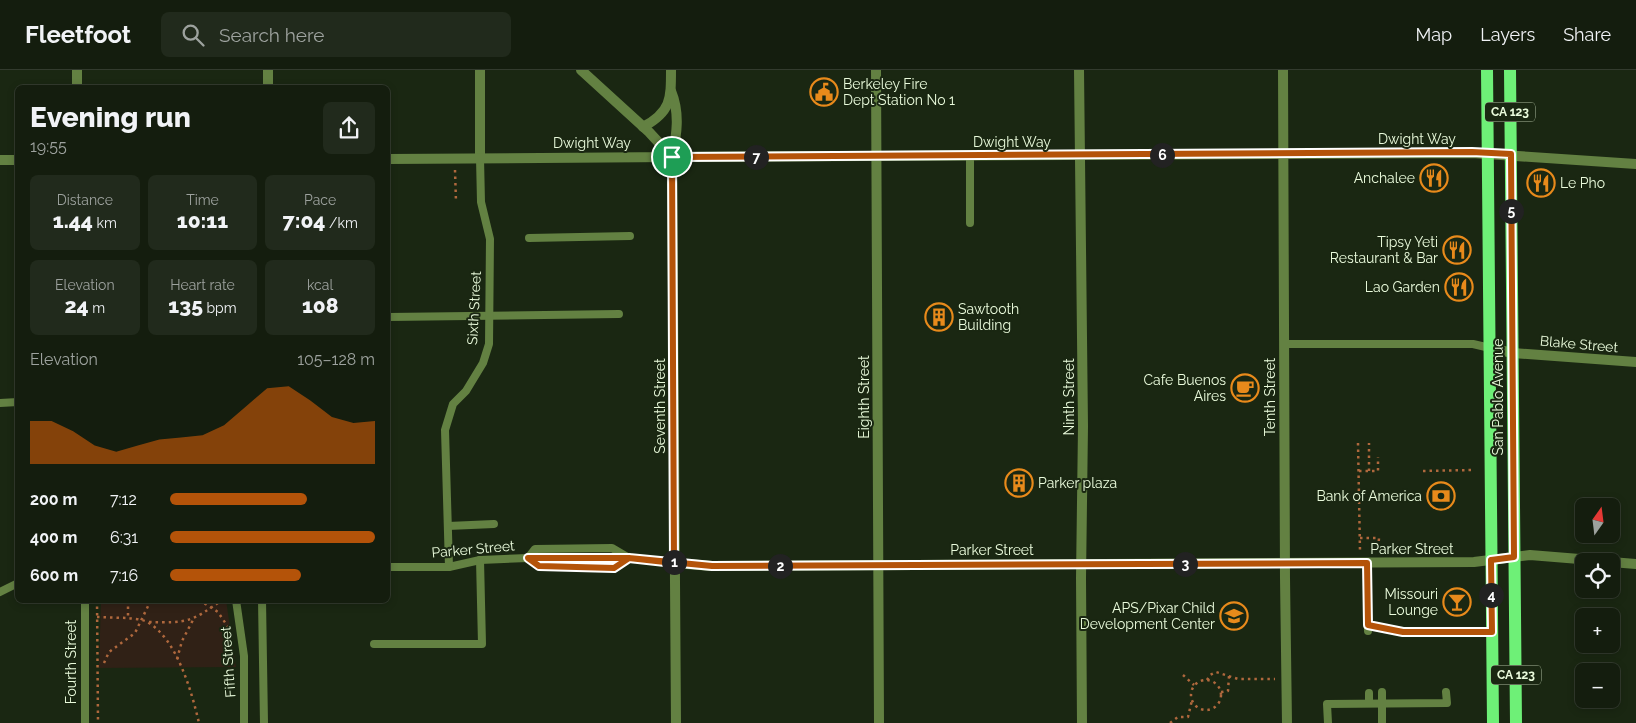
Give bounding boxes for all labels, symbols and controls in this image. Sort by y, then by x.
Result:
search box [161,12,511,57]
text: Fleetfoot [25,20,131,49]
icon: search [179,21,207,49]
text: Search here [219,24,325,46]
text: Map [1416,24,1452,45]
text: Layers [1480,24,1535,45]
text: Share [1563,24,1611,45]
place label: Berkeley Fire Dept Station No 1 [843,76,955,108]
public building icon: Berkeley Fire Dept Station No 1 [809,77,839,107]
text: Evening run [30,101,191,134]
button: share [323,102,375,154]
road number: CA 123 [1485,102,1535,122]
street label: Dwight Way [1378,131,1456,147]
street label: Dwight Way [973,134,1051,150]
street label: Dwight Way [553,135,631,151]
pin [651,136,693,178]
text: 19:55 [30,137,67,156]
pin: 6 [1150,142,1174,168]
icon: arrive [658,143,686,171]
pin: 7 [744,144,768,170]
text: 6 [1158,147,1167,163]
text: 7 [753,149,760,165]
restaurant icon: Anchalee [1419,163,1449,193]
restaurant icon: Le Pho [1526,168,1556,198]
place label: Anchalee [1354,170,1415,186]
place label: Le Pho [1560,175,1605,191]
text: Distance [57,192,113,208]
text: Time [186,192,219,208]
text: Pace [304,192,336,208]
pin: 5 [1498,198,1524,224]
text: 5 [1508,203,1515,219]
text: 1.44 [53,208,93,233]
text: 10:11 [177,208,228,233]
text: 7:04 [283,208,325,233]
text: km [93,215,117,231]
text: /km [325,215,358,231]
place label: Tipsy Yeti Restaurant & Bar [1330,234,1438,266]
restaurant icon: Tipsy Yeti Restaurant & Bar [1442,235,1472,265]
street label: Sixth Street [464,270,484,345]
restaurant icon: Lao Garden [1444,272,1474,302]
text: Elevation [55,277,115,293]
text: Heart rate [170,277,235,293]
text: kcal [307,277,333,293]
place label: Lao Garden [1365,279,1440,295]
text: 24 [64,293,89,318]
text: 135 [168,293,203,318]
text: 108 [302,293,338,318]
text: m [89,300,105,316]
text: bpm [203,300,237,316]
place label: Sawtooth Building [958,301,1019,333]
building icon: Sawtooth Building [924,302,954,332]
street label: Blake Street [1539,333,1619,355]
street label: San Pablo Avenue [1490,338,1506,456]
text: Elevation [30,350,98,369]
text: 105–128 m [297,350,375,369]
street label: Eighth Street [856,355,872,439]
street label: Tenth Street [1262,357,1278,436]
street label: Seventh Street [652,358,668,454]
street label: Ninth Street [1061,358,1077,436]
place label: Cafe Buenos Aires [1144,372,1226,404]
cafe icon: Cafe Buenos Aires [1230,373,1260,403]
building icon: Parker plaza [1004,468,1034,498]
place label: Parker plaza [1038,475,1117,491]
bank icon: Bank of America [1426,481,1456,511]
place label: Bank of America [1316,488,1422,504]
text: 200 m [30,490,77,509]
text: 7:12 [110,490,137,509]
north arrow [1575,498,1620,542]
map controls [1575,498,1620,708]
text: 400 m [30,528,78,547]
text: 6:31 [110,528,138,547]
street label: Parker Street [431,537,516,561]
street label: Parker Street [1370,541,1454,557]
street label: Parker Street [950,542,1034,558]
pin: 1 [662,550,686,574]
pin: 3 [1172,552,1198,576]
button: locate [1575,553,1620,598]
text: 1 [671,554,678,570]
pin: 2 [768,554,792,578]
text: 3 [1182,556,1189,572]
text: 2 [777,558,784,574]
text: 600 m [30,566,78,585]
text: 7:16 [110,566,138,585]
pin: 4 [1478,582,1504,608]
place label: Missouri Lounge [1385,586,1438,618]
bar icon: Missouri Lounge [1442,587,1472,617]
text: 4 [1488,587,1496,603]
place label: APS/Pixar Child Development Center [1080,600,1215,632]
school or university icon: APS/Pixar Child Development Center [1219,601,1249,631]
button: + [1575,608,1620,653]
street label: Fourth Street [63,619,79,704]
street label: Fifth Street [218,626,238,698]
button: − [1575,663,1620,708]
road number: CA 123 [1491,666,1541,684]

